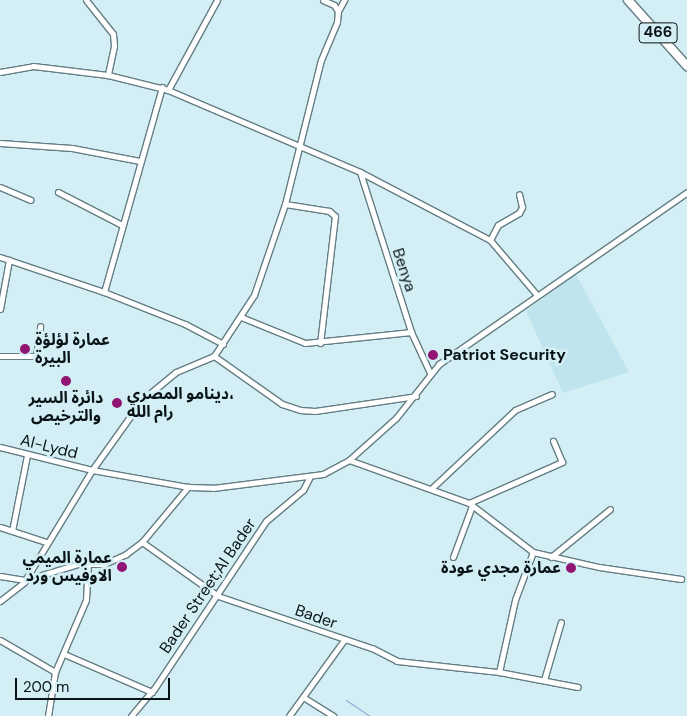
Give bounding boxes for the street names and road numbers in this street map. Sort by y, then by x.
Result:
road number: 466 [638,20,678,46]
street label: Benya [388,246,420,294]
street label: Al-Lydd [18,431,80,463]
street label: Bader Street;Al Bader [156,515,260,657]
street label: Bader [292,601,340,633]

